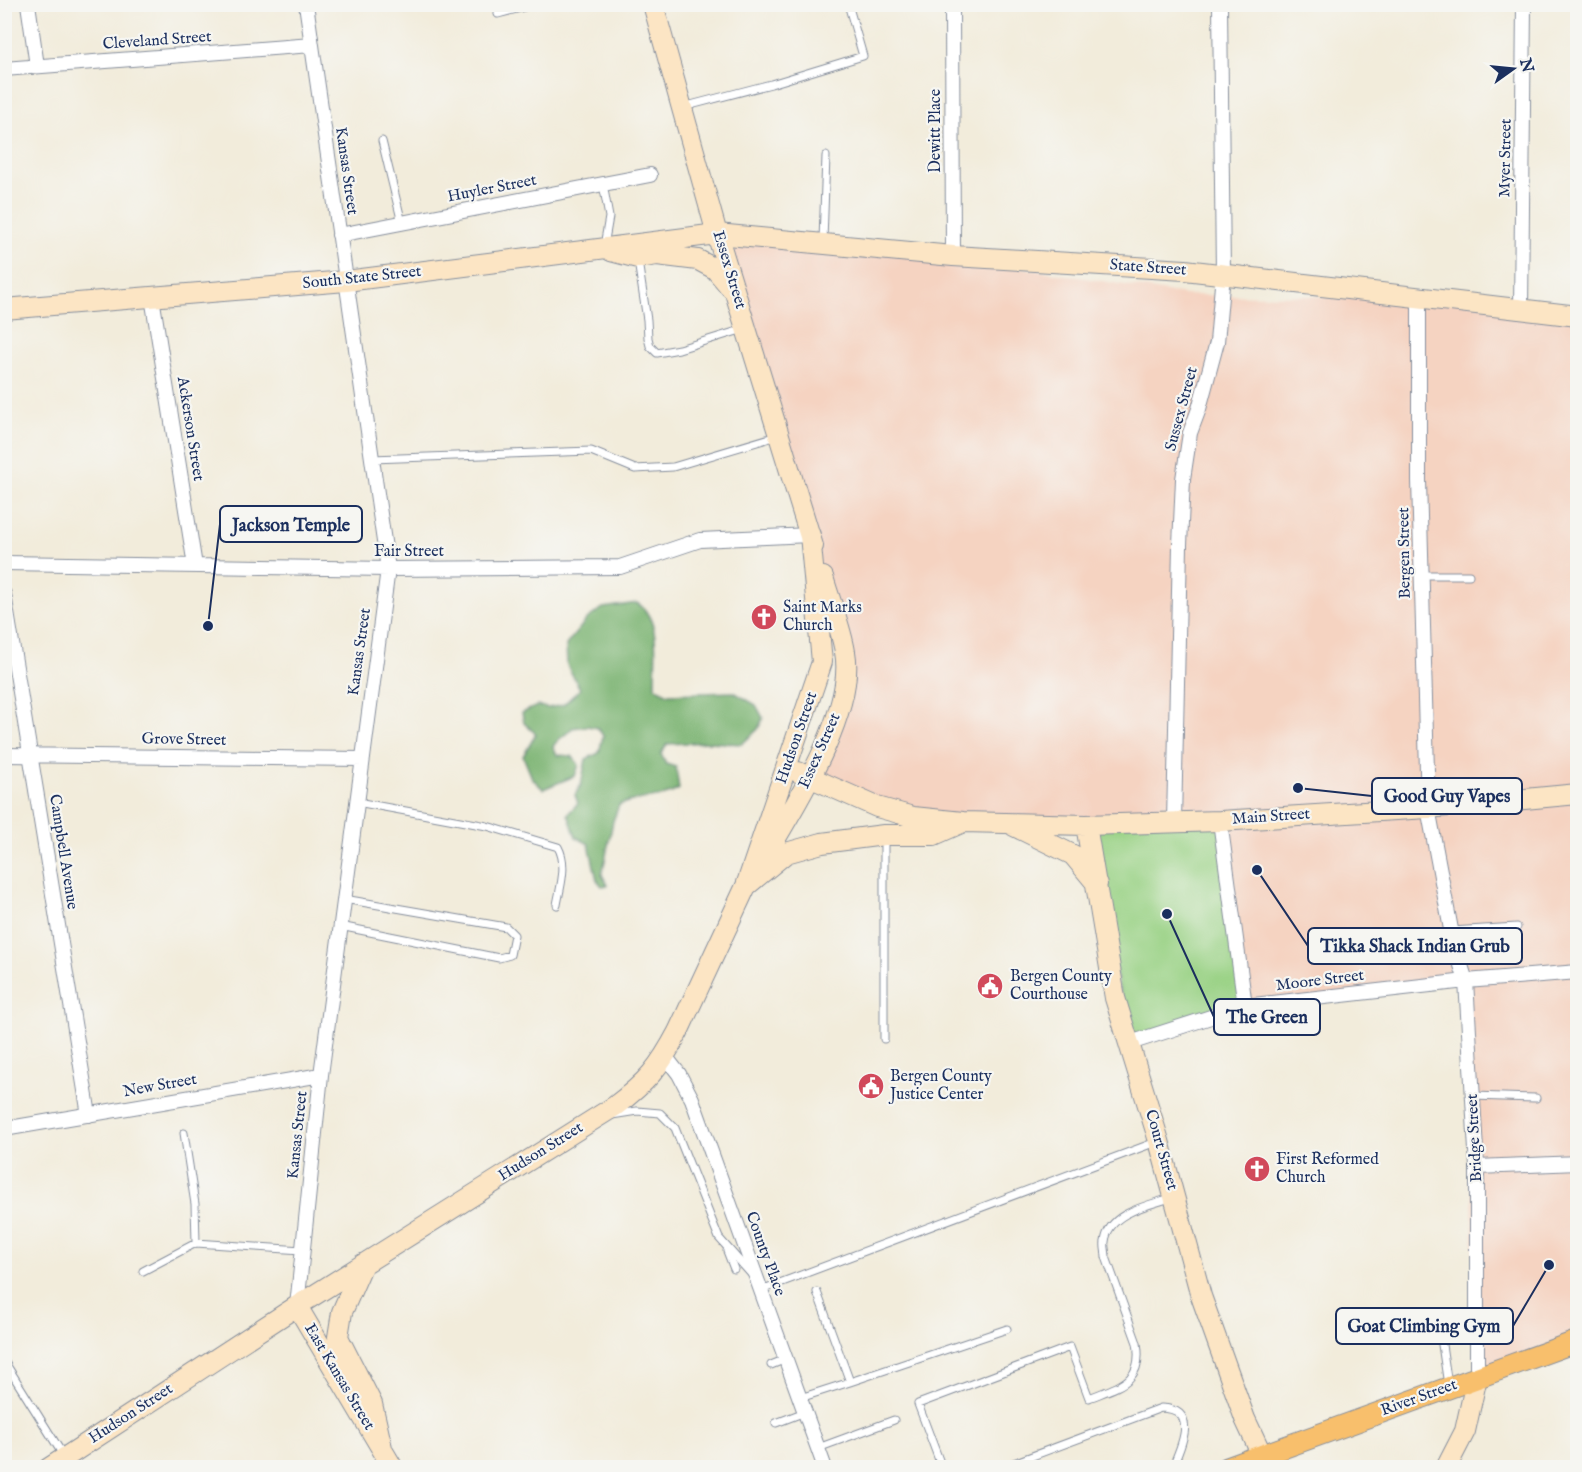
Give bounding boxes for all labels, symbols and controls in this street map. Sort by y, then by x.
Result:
street label: Cleveland Street [102,27,213,55]
north arrow [1483,39,1543,99]
text: N [1514,55,1537,75]
street label: Dewitt Place [926,89,946,173]
street label: Myer Street [1495,118,1517,198]
street label: Kansas Street [330,126,362,217]
street label: Huyler Street [446,170,539,207]
street label: Essex Street [708,228,751,312]
street label: State Street [1109,255,1187,281]
street label: South State Street [302,262,423,294]
street label: Sussex Street [1161,364,1203,453]
street label: Ackerson Street [172,374,208,483]
callout: Jackson Temple [220,506,362,542]
street label: Bergen Street [1394,507,1416,599]
text: Jackson Temple [230,515,351,538]
street label: Fair Street [374,542,445,562]
place label: Saint Marks Church [783,598,862,636]
church icon: Saint Marks Church [749,602,779,632]
street label: Kansas Street [344,606,376,697]
street label: Hudson Street [772,689,822,787]
street label: Essex Street [794,710,846,792]
street label: Grove Street [141,729,227,751]
callout: Good Guy Vapes [1372,778,1522,814]
text: Good Guy Vapes [1384,786,1511,809]
street label: Campbell Avenue [44,793,82,911]
street label: Main Street [1231,804,1311,830]
callout: Tikka Shack Indian Grub [1308,928,1522,964]
text: Tikka Shack Indian Grub [1319,936,1510,959]
street label: Moore Street [1275,966,1366,996]
place label: Bergen County Courthouse [1010,967,1112,1005]
public building icon: Bergen County Courthouse [975,971,1005,1001]
callout: The Green [1214,999,1320,1035]
text: The Green [1225,1007,1308,1030]
place label: Bergen County Justice Center [888,1067,992,1105]
street label: New Street [122,1070,199,1102]
public building icon: Bergen County Justice Center [856,1071,886,1101]
street label: Kansas Street [283,1089,313,1180]
street label: Bridge Street [1463,1093,1487,1183]
street label: Court Street [1140,1107,1182,1193]
street label: Hudson Street [495,1118,588,1186]
place label: First Reformed Church [1276,1150,1379,1188]
church icon: First Reformed Church [1242,1154,1272,1184]
street label: County Place [740,1209,790,1299]
callout: Goat Climbing Gym [1336,1308,1513,1344]
text: Goat Climbing Gym [1347,1316,1501,1339]
street label: East Kansas Street [299,1320,379,1434]
street label: River Street [1378,1375,1460,1421]
street label: Hudson Street [85,1379,177,1449]

